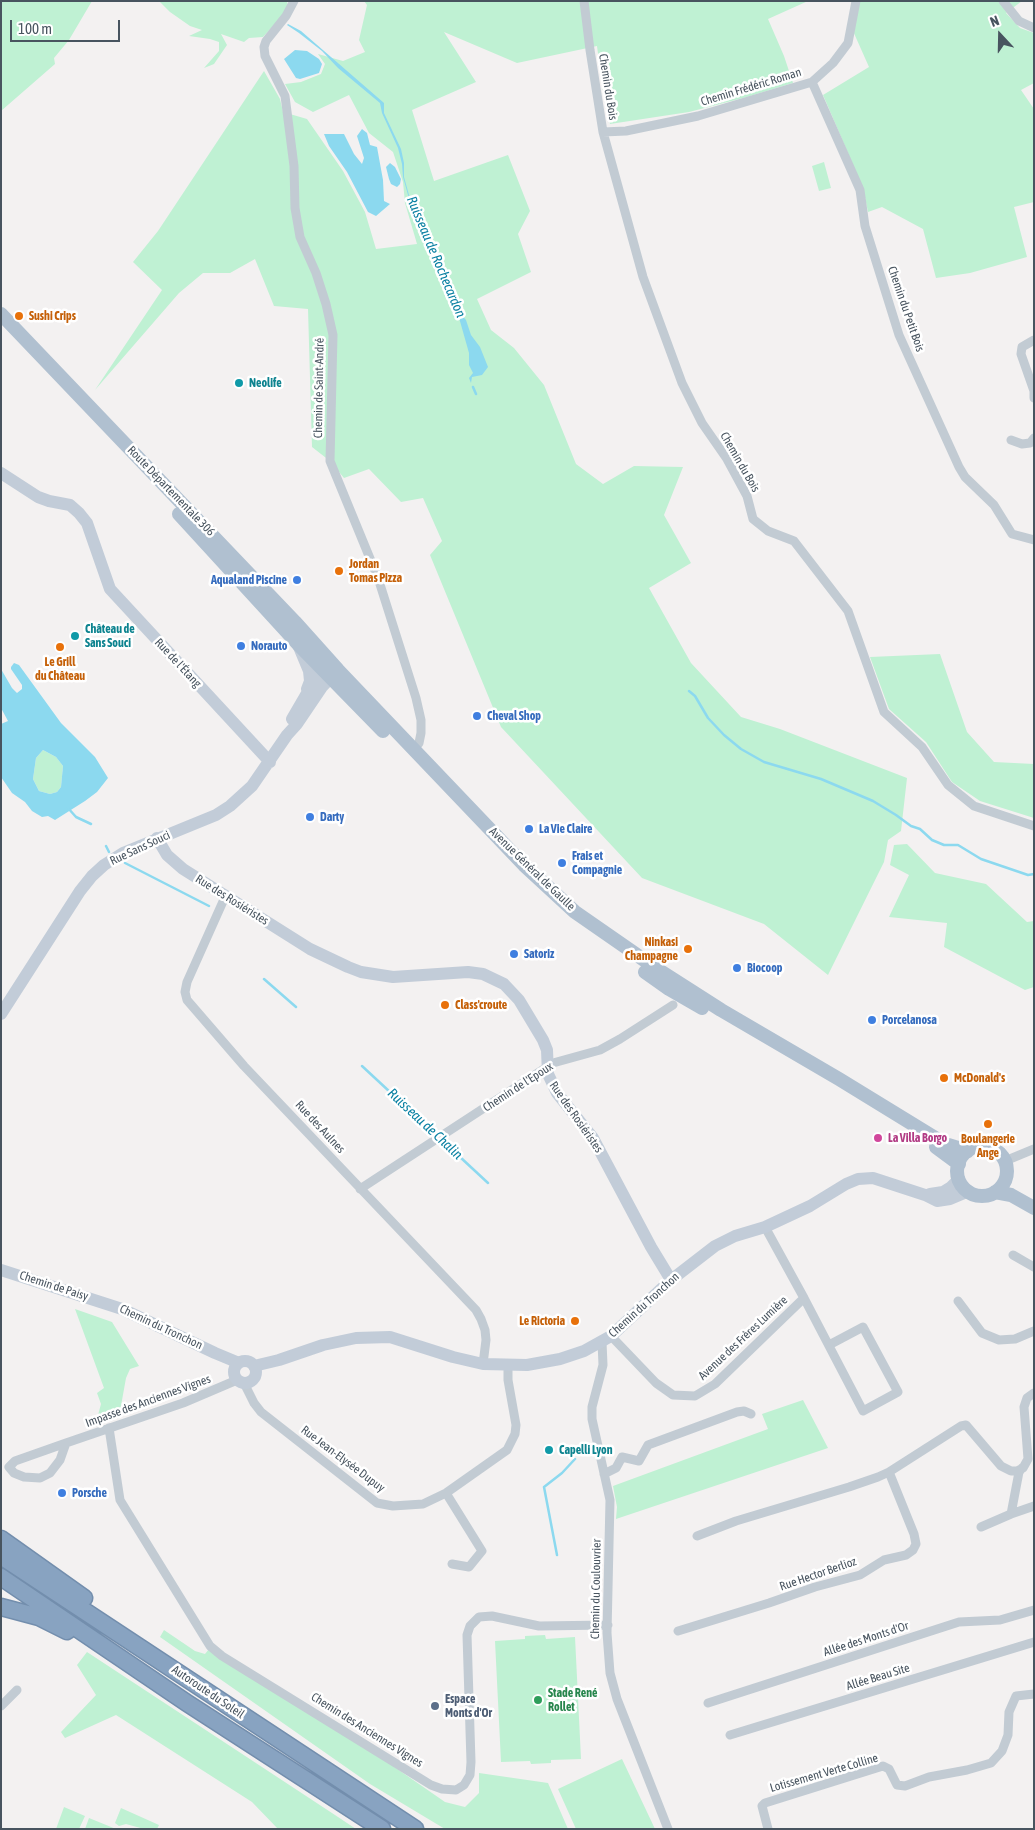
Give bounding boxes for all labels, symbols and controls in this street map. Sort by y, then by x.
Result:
scale bar [12,10,122,42]
north arrow [975,10,1025,60]
text: N [988,12,1001,30]
text: 100 m [18,20,52,37]
street label: Chemin du Bois [596,53,620,121]
street label: Chemin Frédéric Roman [699,65,803,109]
water label: Ruisseau de Rochecardon [403,194,469,320]
street label: Chemin du Petit Bois [885,264,927,354]
place label: Sushi Crips [29,309,76,323]
marker: Sushi Crips [13,310,25,322]
street label: Chemin de Saint-André [311,338,327,438]
place label: Neolife [249,376,282,390]
marker: Neolife [233,377,245,389]
street label: Chemin du Bois [717,429,763,495]
street label: Route Départementale 306 [124,443,218,539]
place label: Jordan Tomas Pizza [349,557,402,585]
marker: Jordan Tomas Pizza [333,565,345,577]
place label: Aqualand Piscine [211,573,287,587]
marker: Aqualand Piscine [291,574,303,586]
place label: Château de Sans Souci [85,622,135,650]
marker: Château de Sans Souci [69,630,81,642]
street label: Rue de l'Étang [152,635,204,691]
place label: Norauto [251,639,287,653]
marker: Norauto [235,640,247,652]
marker: Le Grill du Château [54,641,66,653]
place label: Le Grill du Château [35,655,85,683]
place label: Cheval Shop [487,709,541,723]
marker: Cheval Shop [471,710,483,722]
place label: Darty [320,810,344,824]
marker: Darty [304,811,316,823]
place label: La Vie Claire [539,822,593,836]
marker: La Vie Claire [523,823,535,835]
street label: Avenue Général de Gaulle [486,824,578,914]
street label: Rue Sans Souci [108,828,172,868]
place label: Frais et Compagnie [572,849,622,877]
marker: Frais et Compagnie [556,857,568,869]
street label: Rue des Rosiéristes [193,872,271,928]
place label: Ninkasi Champagne [625,935,678,963]
marker: Ninkasi Champagne [682,943,694,955]
place label: Satoriz [524,947,554,961]
marker: Satoriz [508,948,520,960]
place label: Biocoop [747,961,782,975]
marker: Biocoop [731,962,743,974]
place label: Class'croute [455,998,507,1012]
marker: Class'croute [439,999,451,1011]
place label: Porcelanosa [882,1013,937,1027]
marker: Porcelanosa [866,1014,878,1026]
street label: Chemin de l'Epoux [480,1059,556,1115]
place label: McDonald's [954,1071,1005,1085]
marker: McDonald's [938,1072,950,1084]
street label: Rue des Rosiéristes [546,1079,606,1155]
water label: Ruisseau de Chalin [384,1085,466,1163]
street label: Rue des Aulnes [292,1098,348,1156]
marker: Boulangerie Ange [982,1118,994,1130]
place label: La Villa Borgo [888,1131,947,1145]
marker: La Villa Borgo [872,1132,884,1144]
place label: Boulangerie Ange [961,1132,1015,1160]
street label: Chemin de Paisy [18,1268,90,1304]
street label: Chemin du Tronchon [606,1270,682,1340]
street label: Avenue des Frères Lumière [695,1293,791,1383]
street label: Chemin du Tronchon [117,1301,205,1353]
place label: Le Rictoria [519,1314,565,1328]
marker: Le Rictoria [569,1315,581,1327]
street label: Impasse des Anciennes Vignes [83,1372,213,1430]
street label: Rue Jean-Elysée Dupuy [298,1423,388,1495]
place label: Capelli Lyon [559,1443,612,1457]
marker: Capelli Lyon [543,1444,555,1456]
place label: Porsche [72,1486,107,1500]
marker: Porsche [56,1487,68,1499]
street label: Chemin du Coulouvrier [588,1539,604,1639]
street label: Rue Hector Berlioz [778,1554,858,1594]
street label: Allée des Monts d'Or [822,1618,910,1660]
street label: Allée Beau Site [845,1661,911,1693]
street label: Autoroute du Soleil [169,1662,247,1722]
place label: Stade René Rollet [548,1686,598,1714]
street label: Chemin des Anciennes Vignes [308,1690,426,1770]
place label: Espace Monts d'Or [445,1692,492,1720]
marker: Stade René Rollet [532,1694,544,1706]
marker: Espace Monts d'Or [429,1700,441,1712]
street label: Lotissement Verte Colline [768,1751,880,1795]

